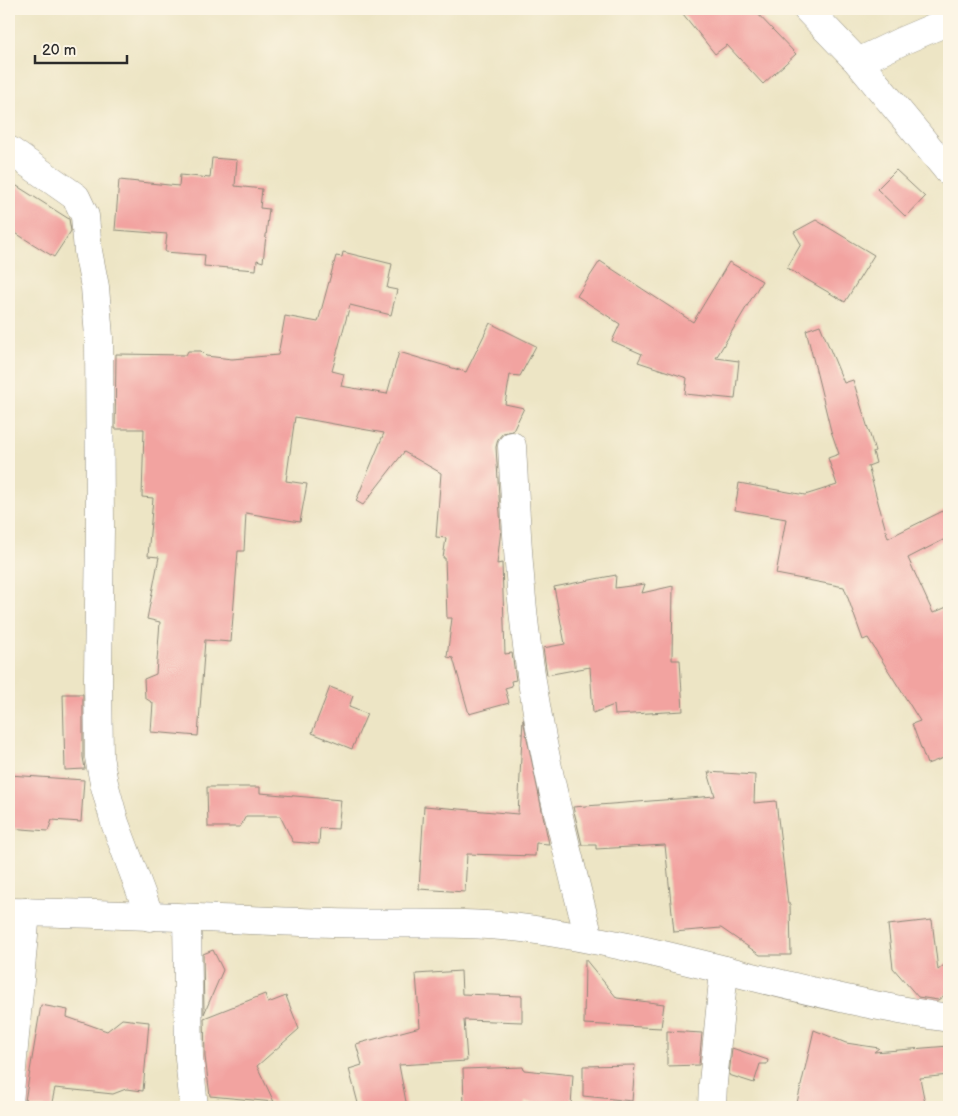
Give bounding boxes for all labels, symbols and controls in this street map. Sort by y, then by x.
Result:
scale bar [35,32,128,64]
text: 20 m [42,41,76,60]

